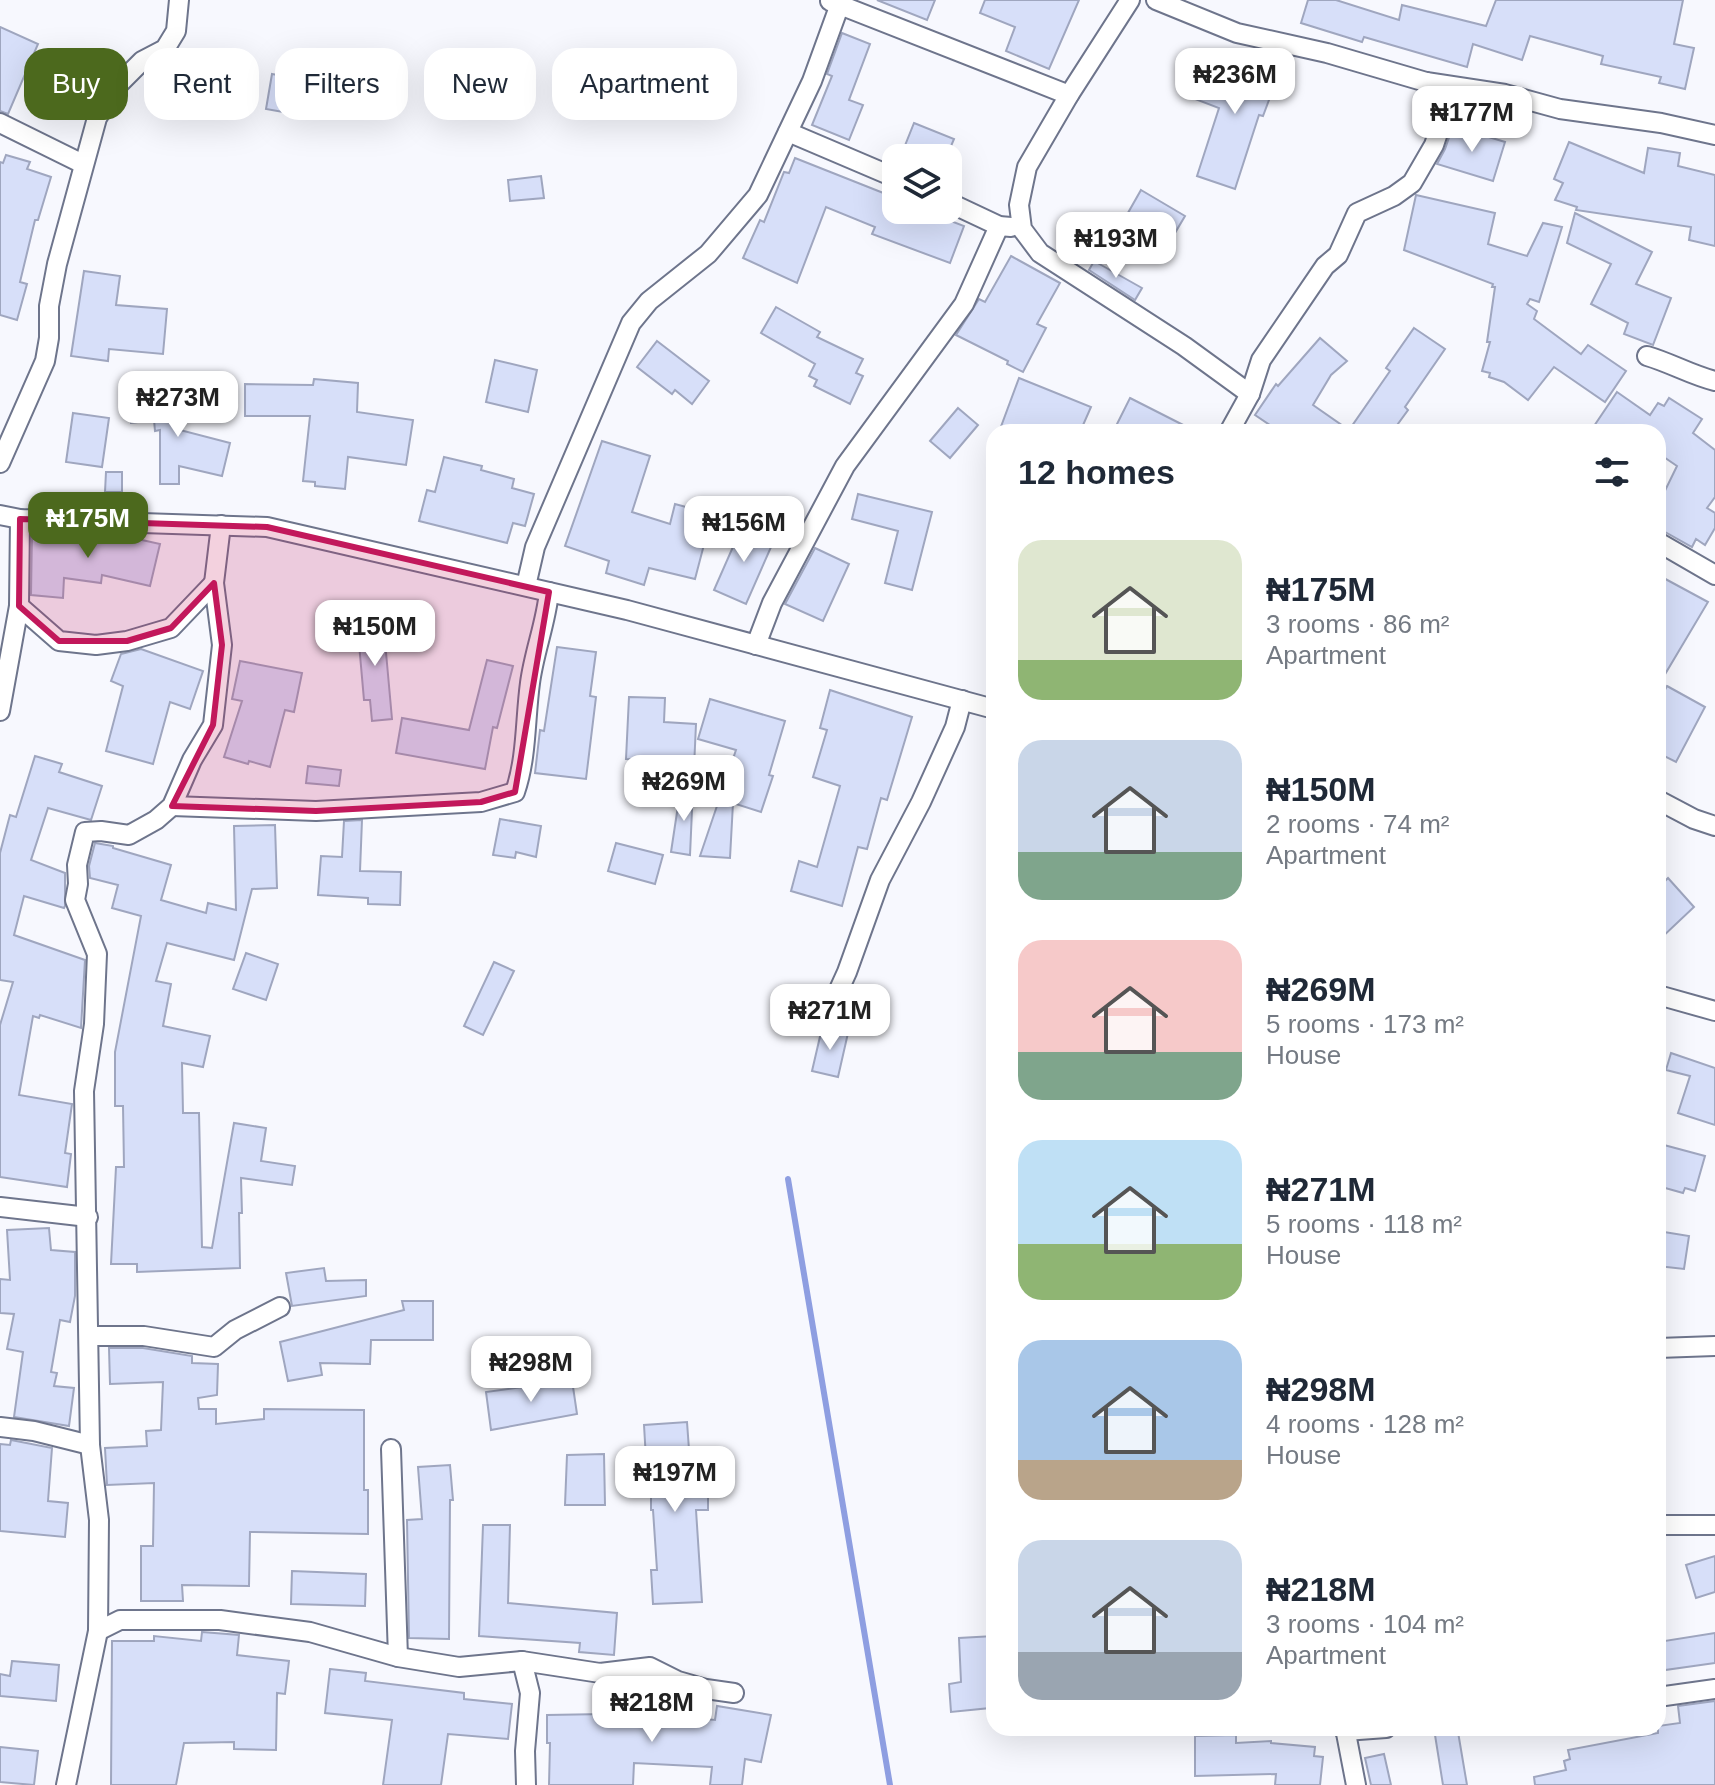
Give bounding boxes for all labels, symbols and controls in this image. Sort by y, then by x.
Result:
chip: Buy [24,48,128,120]
chip: Rent [144,48,259,120]
chip: Filters [275,48,408,120]
chip: New [424,48,536,120]
chip: Apartment [552,48,737,120]
pin: ₦236M [1179,48,1291,116]
text: ₦236M [1193,59,1277,89]
pin: ₦177M [1416,86,1528,154]
text: ₦177M [1430,97,1514,127]
map controls [882,144,962,224]
button: layers [882,144,962,224]
pin: ₦193M [1060,212,1172,280]
text: ₦193M [1074,223,1158,253]
pin: ₦273M [122,371,234,439]
text: ₦273M [136,382,220,412]
icon: filters [1590,450,1634,494]
text: 12 homes [1018,453,1175,491]
pin: ₦175M [32,492,144,560]
pin: ₦156M [688,496,800,564]
text: ₦175M [46,503,130,533]
text: ₦156M [702,507,786,537]
text: ₦175M [1266,570,1376,608]
icon: home [1082,572,1178,668]
pin: ₦150M [319,600,431,668]
text: 3 rooms · 86 m² [1266,609,1450,639]
text: ₦150M [333,611,417,641]
text: Apartment [1266,640,1386,670]
pin: ₦269M [628,755,740,823]
text: ₦269M [642,766,726,796]
text: ₦150M [1266,770,1376,808]
icon: home [1082,772,1178,868]
text: 2 rooms · 74 m² [1266,809,1450,839]
text: Apartment [1266,840,1386,870]
text: ₦269M [1266,970,1376,1008]
icon: home [1082,972,1178,1068]
pin: ₦271M [774,984,886,1052]
text: ₦271M [788,995,872,1025]
text: 5 rooms · 173 m² [1266,1009,1464,1039]
text: House [1266,1040,1341,1070]
text: ₦271M [1266,1170,1376,1208]
icon: home [1082,1172,1178,1268]
text: 5 rooms · 118 m² [1266,1209,1462,1239]
text: House [1266,1240,1341,1270]
pin: ₦298M [475,1336,587,1404]
text: ₦298M [489,1347,573,1377]
text: ₦298M [1266,1370,1376,1408]
icon: home [1082,1372,1178,1468]
text: 4 rooms · 128 m² [1266,1409,1464,1439]
text: House [1266,1440,1341,1470]
pin: ₦197M [619,1446,731,1514]
text: ₦197M [633,1457,717,1487]
text: ₦218M [1266,1570,1376,1608]
icon: home [1082,1572,1178,1668]
text: 3 rooms · 104 m² [1266,1609,1464,1639]
text: Apartment [1266,1640,1386,1670]
pin: ₦218M [596,1676,708,1744]
text: ₦218M [610,1687,694,1717]

